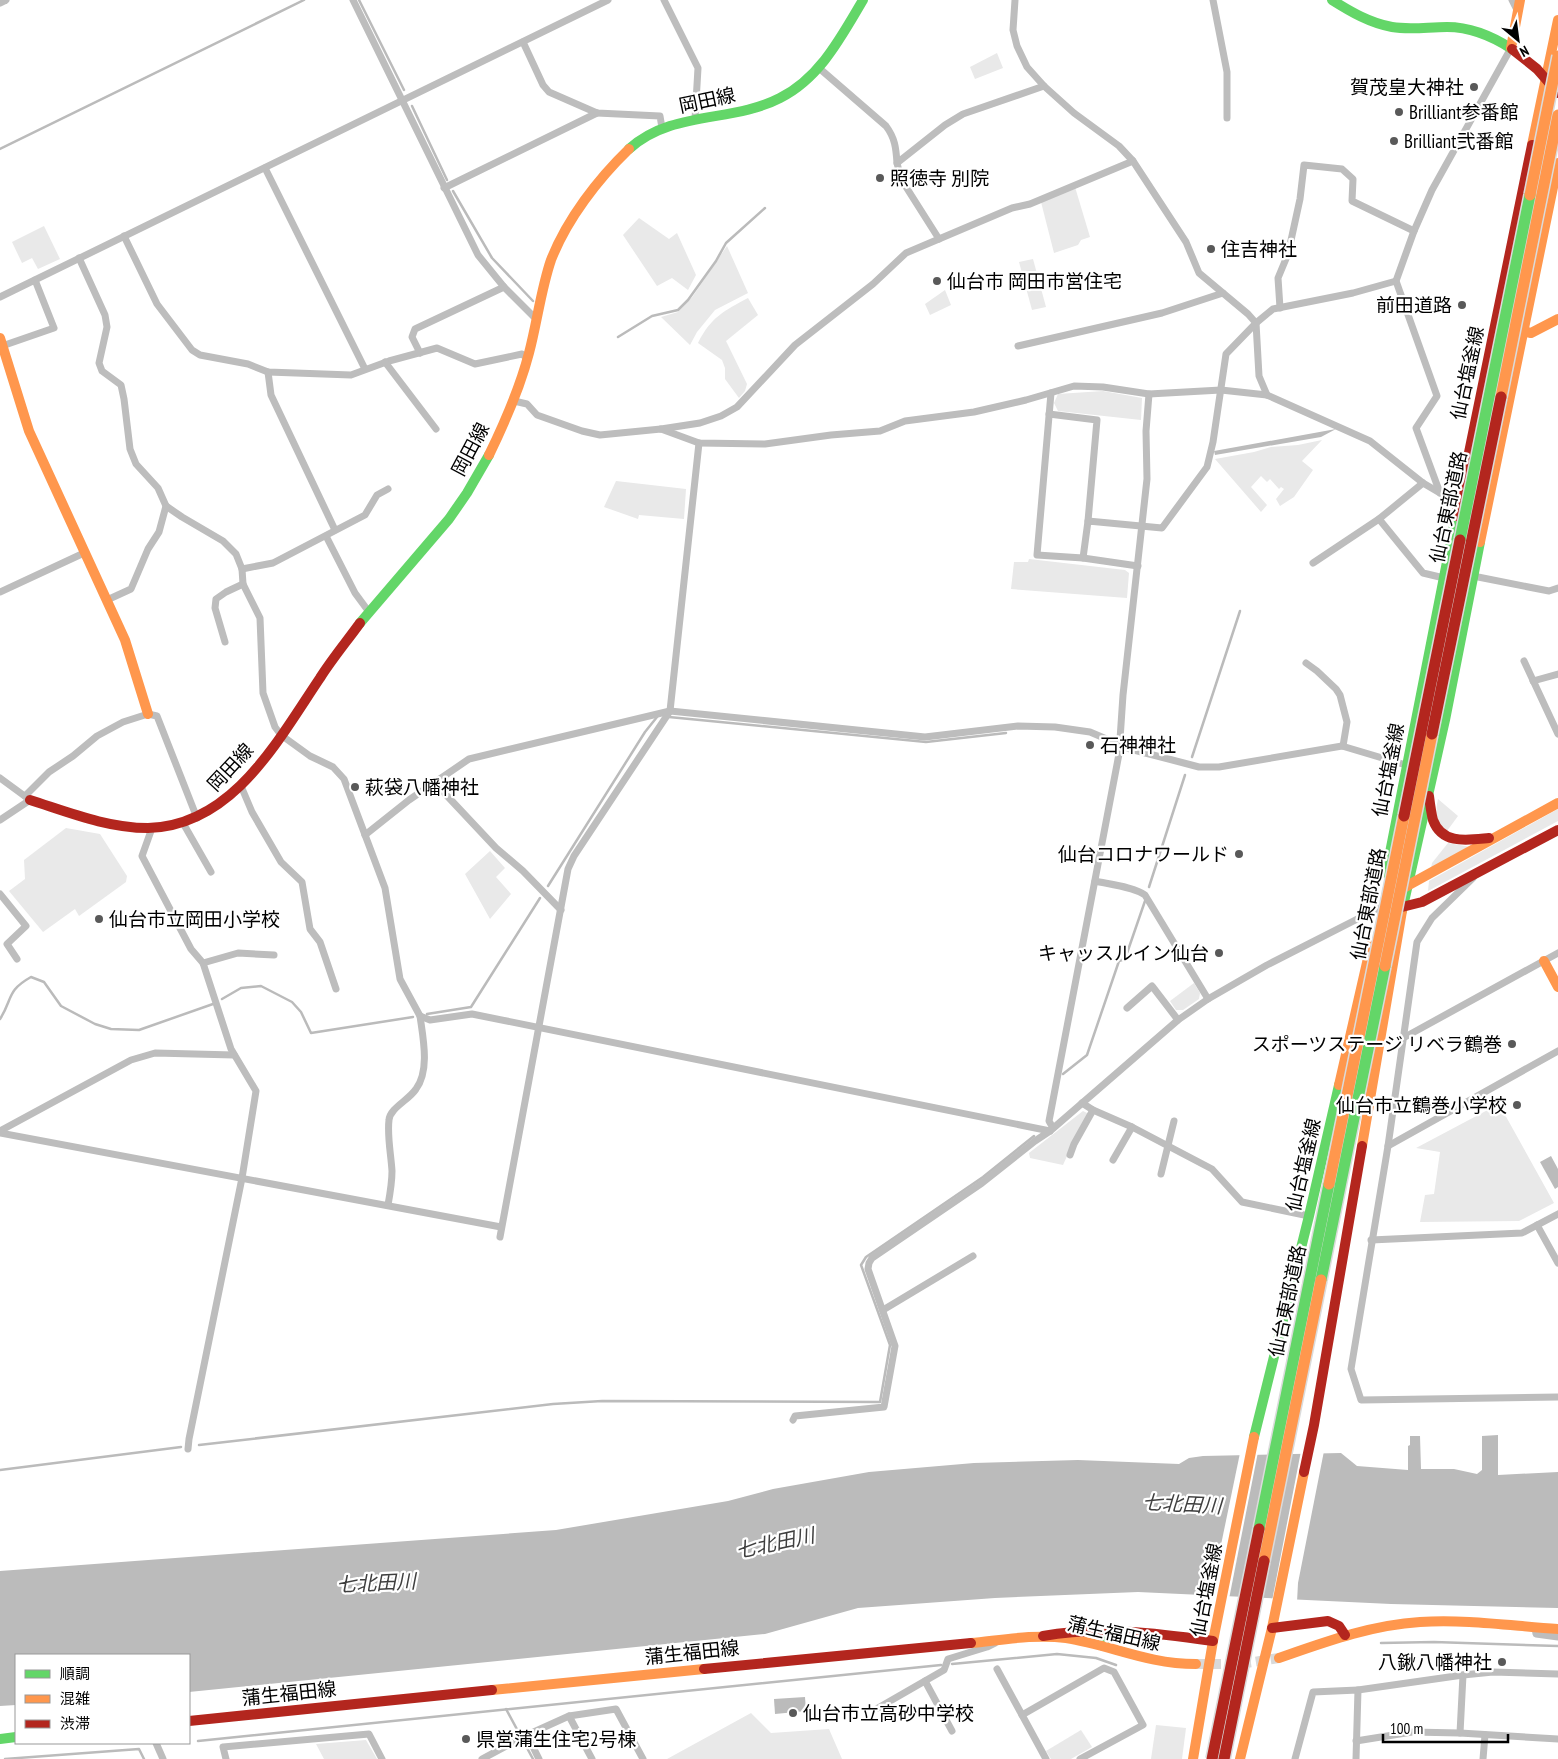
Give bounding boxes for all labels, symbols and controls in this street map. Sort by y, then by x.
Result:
north arrow [1493,15,1543,65]
text: N [1517,42,1532,61]
place label: 賀茂皇大神社 [1350,75,1464,99]
marker: 賀茂皇大神社 [1468,81,1480,93]
street label: 岡田線 [677,82,737,118]
place label: Brilliant参番館 [1409,100,1518,124]
marker: Brilliant参番館 [1393,106,1405,118]
place label: Brilliant弐番館 [1404,129,1513,153]
marker: Brilliant弐番館 [1388,135,1400,147]
place label: 照徳寺 別院 [890,166,989,190]
marker: 照徳寺 別院 [874,172,886,184]
place label: 住吉神社 [1221,237,1297,261]
marker: 住吉神社 [1205,243,1217,255]
place label: 仙台市 岡田市営住宅 [947,269,1122,293]
marker: 仙台市 岡田市営住宅 [931,275,943,287]
place label: 前田道路 [1376,293,1452,317]
marker: 前田道路 [1456,299,1468,311]
street label: 仙台塩釜線 [1445,324,1489,422]
street label: 岡田線 [446,418,494,480]
street label: 仙台東部道路 [1424,449,1472,565]
street label: 仙台塩釜線 [1367,721,1409,819]
place label: 石神神社 [1100,733,1176,757]
street label: 岡田線 [202,738,258,796]
marker: 石神神社 [1084,739,1096,751]
place label: 萩袋八幡神社 [365,775,479,799]
marker: 萩袋八幡神社 [349,781,361,793]
place label: 仙台コロナワールド [1058,842,1229,866]
street label: 仙台東部道路 [1345,846,1391,962]
marker: 仙台コロナワールド [1233,848,1245,860]
place label: 仙台市立岡田小学校 [109,907,280,931]
marker: 仙台市立岡田小学校 [93,913,105,925]
place label: キャッスルイン仙台 [1038,941,1209,965]
marker: キャッスルイン仙台 [1213,947,1225,959]
place label: スポーツステージ リベラ鶴巻 [1252,1032,1502,1056]
marker: スポーツステージ リベラ鶴巻 [1506,1038,1518,1050]
place label: 仙台市立鶴巻小学校 [1336,1093,1507,1117]
marker: 仙台市立鶴巻小学校 [1511,1099,1523,1111]
street label: 仙台塩釜線 [1281,1116,1325,1214]
street label: 仙台東部道路 [1263,1243,1311,1359]
water label: 七北田川 [1141,1489,1225,1519]
water label: 七北田川 [733,1522,819,1564]
street label: 仙台塩釜線 [1185,1541,1227,1639]
water label: 七北田川 [335,1568,419,1598]
street label: 蒲生福田線 [1065,1611,1163,1655]
street label: 蒲生福田線 [643,1635,741,1669]
place label: 八鍬八幡神社 [1378,1650,1492,1674]
legend [15,1654,190,1744]
marker: 八鍬八幡神社 [1496,1656,1508,1668]
text: 順調 [60,1664,90,1683]
street label: 蒲生福田線 [240,1676,338,1710]
text: 混雑 [60,1689,90,1708]
place label: 仙台市立高砂中学校 [803,1701,974,1725]
marker: 仙台市立高砂中学校 [787,1707,799,1719]
scale bar [1383,1712,1508,1744]
text: 渋滞 [60,1714,90,1733]
text: 100 m [1390,1719,1423,1738]
place label: 県営蒲生住宅2号棟 [476,1727,637,1751]
marker: 県営蒲生住宅2号棟 [460,1733,472,1745]

